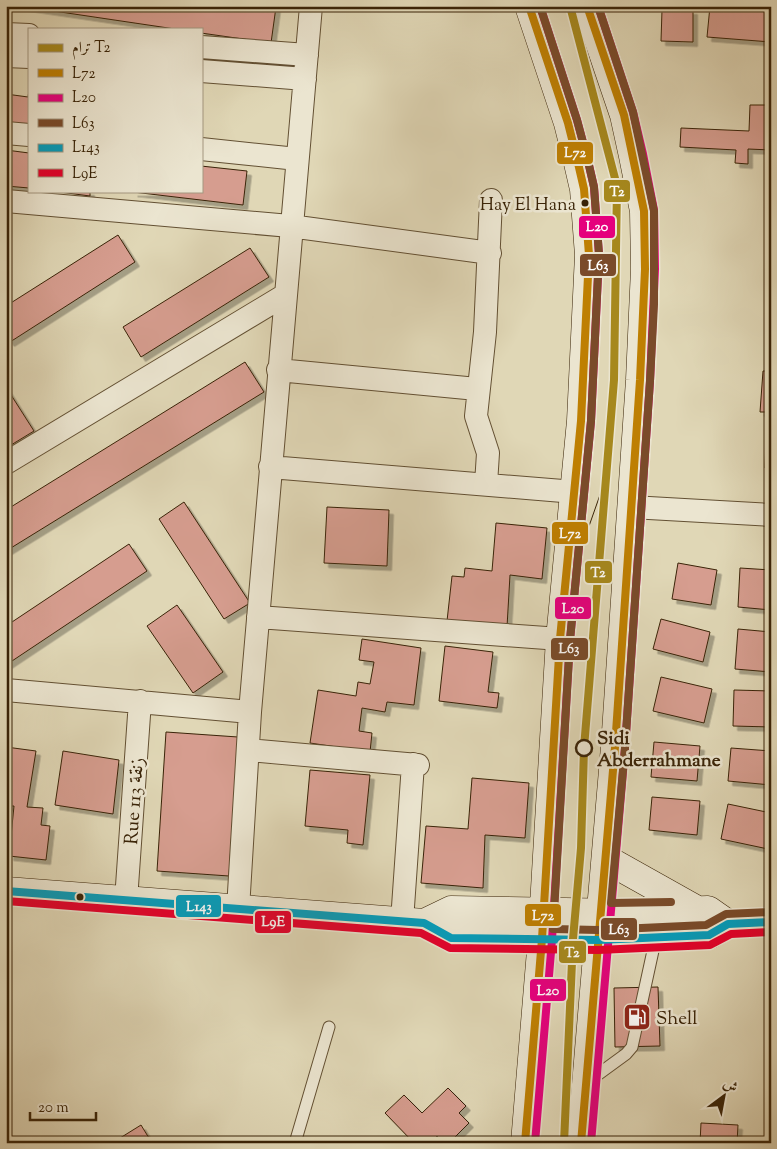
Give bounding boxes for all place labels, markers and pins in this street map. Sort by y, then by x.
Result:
place label: Hay El Hana [480,193,576,219]
marker: Hay El Hana [580,198,590,208]
place label: Sidi Abderrahmane [597,726,721,775]
marker: Sidi Abderrahmane [575,739,593,757]
unlabelled marker [75,892,85,902]
fuel station icon: Shell [622,1002,652,1032]
place label: Shell [656,1006,698,1033]

